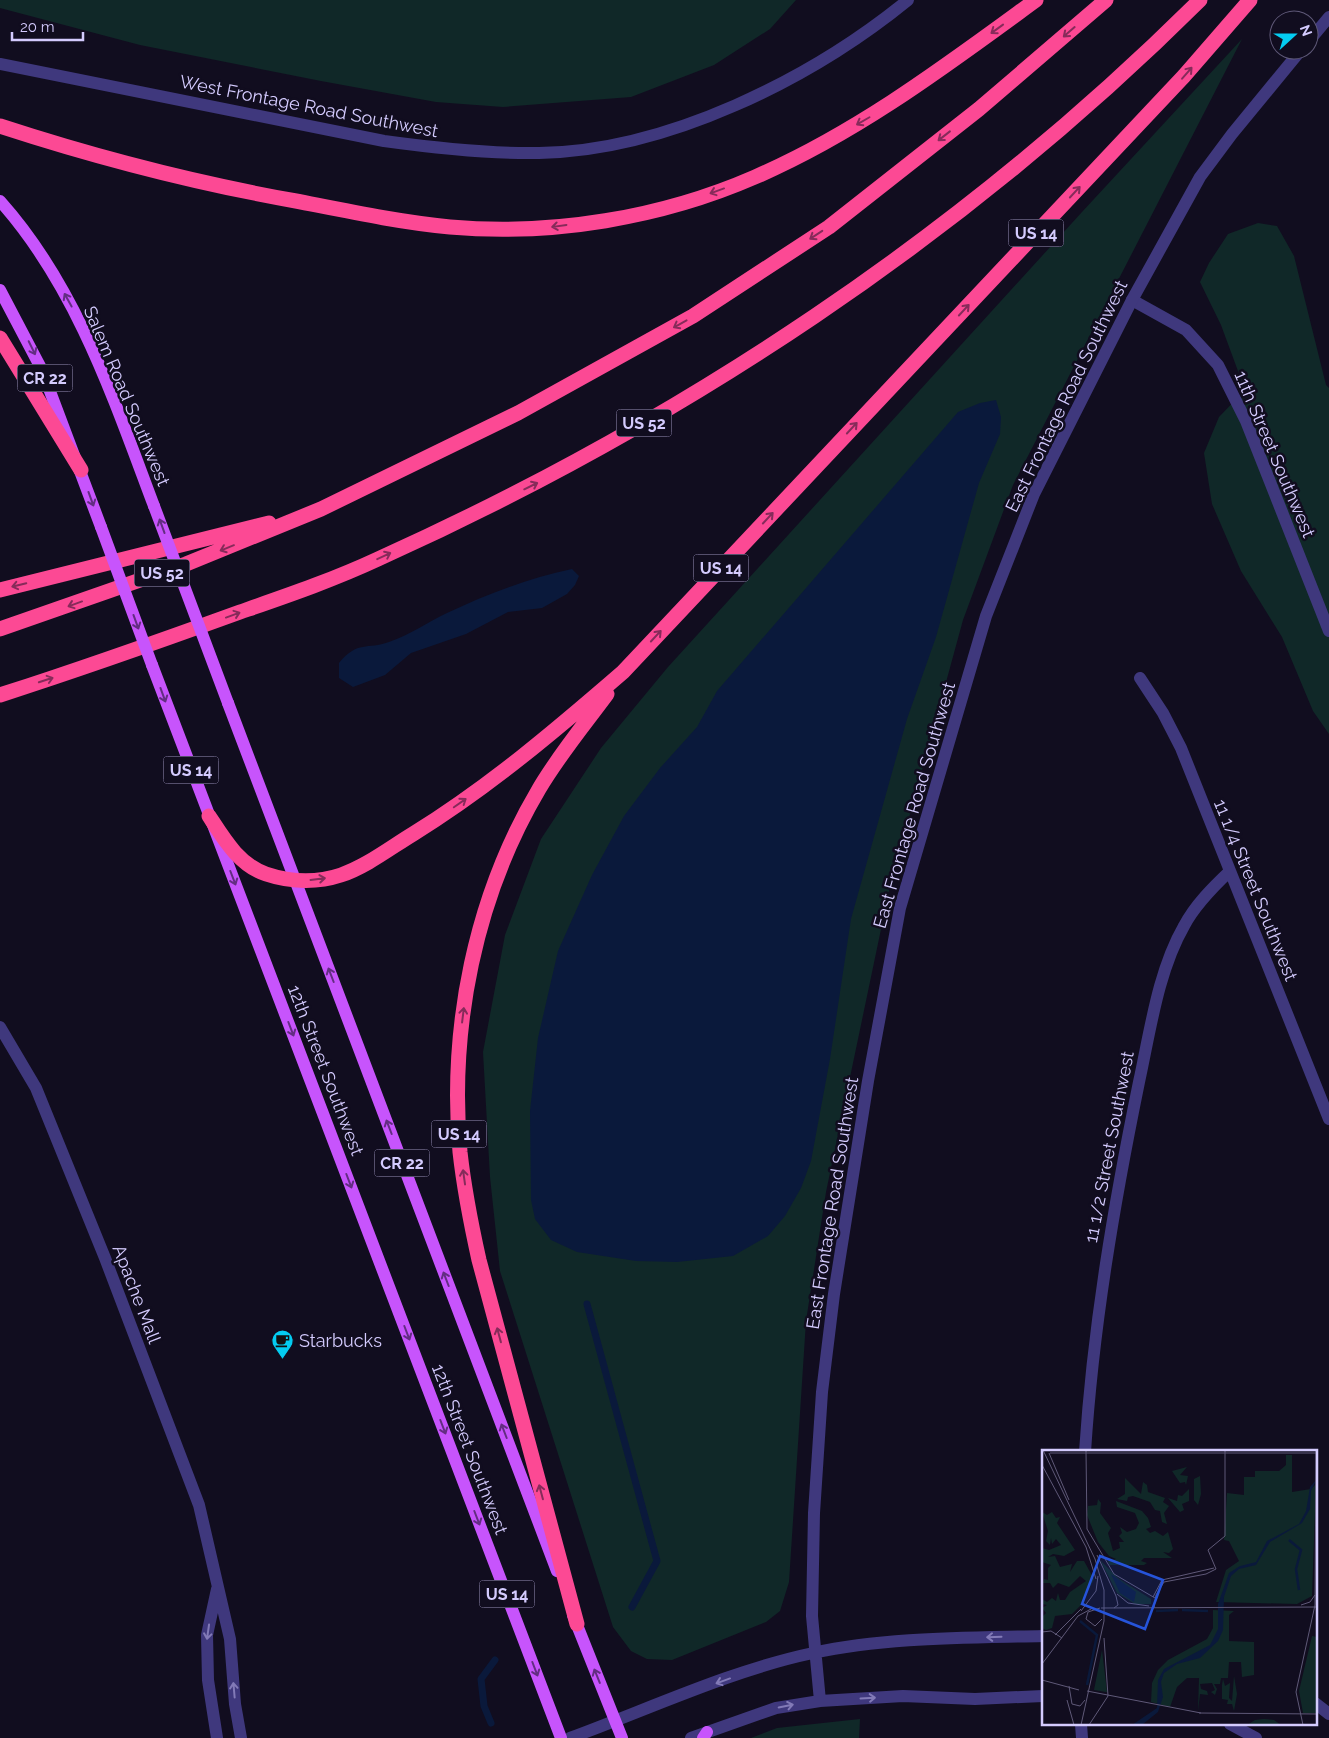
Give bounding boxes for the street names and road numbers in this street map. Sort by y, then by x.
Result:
street label: West Frontage Road Southwest [178,71,440,141]
road number: US 14 [1008,220,1064,247]
street label: East Frontage Road Southwest [1001,277,1131,515]
street label: Salem Road Southwest [80,303,174,489]
road number: CR 22 [18,364,72,392]
street label: 11th Street Southwest [1230,367,1320,541]
road number: US 52 [616,409,672,436]
road number: US 14 [694,554,748,582]
road number: US 52 [134,560,190,586]
street label: East Frontage Road Southwest [869,679,959,931]
road number: US 14 [164,756,218,784]
street label: 11 1/4 Street Southwest [1210,796,1302,984]
street label: 12th Street Southwest [284,982,368,1158]
street label: 11 1/2 Street Southwest [1080,1049,1138,1245]
street label: East Frontage Road Southwest [802,1075,862,1331]
road number: US 14 [432,1120,486,1148]
road number: CR 22 [374,1150,430,1176]
street label: Apache Mall [109,1242,165,1346]
street label: 12th Street Southwest [428,1361,512,1537]
road number: US 14 [480,1580,534,1608]

